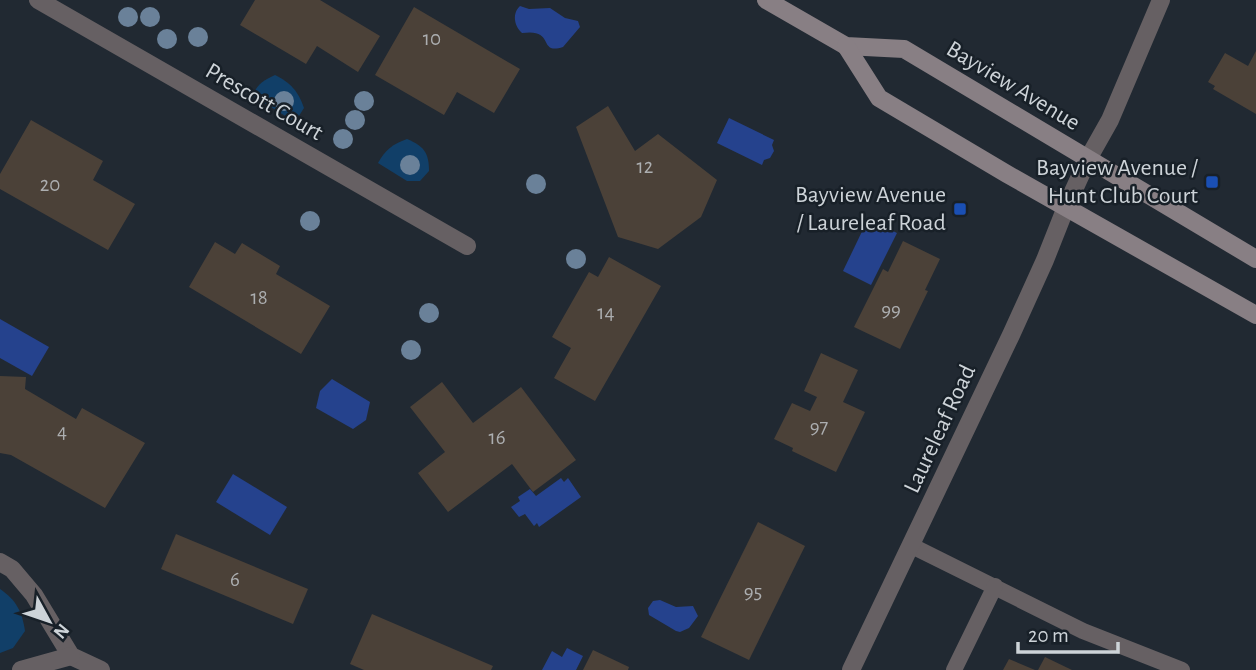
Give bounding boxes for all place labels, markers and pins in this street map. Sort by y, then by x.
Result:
place label: Bayview Avenue / Hunt Club Court [1036,156,1198,208]
marker: Bayview Avenue / Hunt Club Court [1204,174,1220,190]
place label: Bayview Avenue / Laureleaf Road [795,183,946,235]
marker: Bayview Avenue / Laureleaf Road [952,201,968,217]

